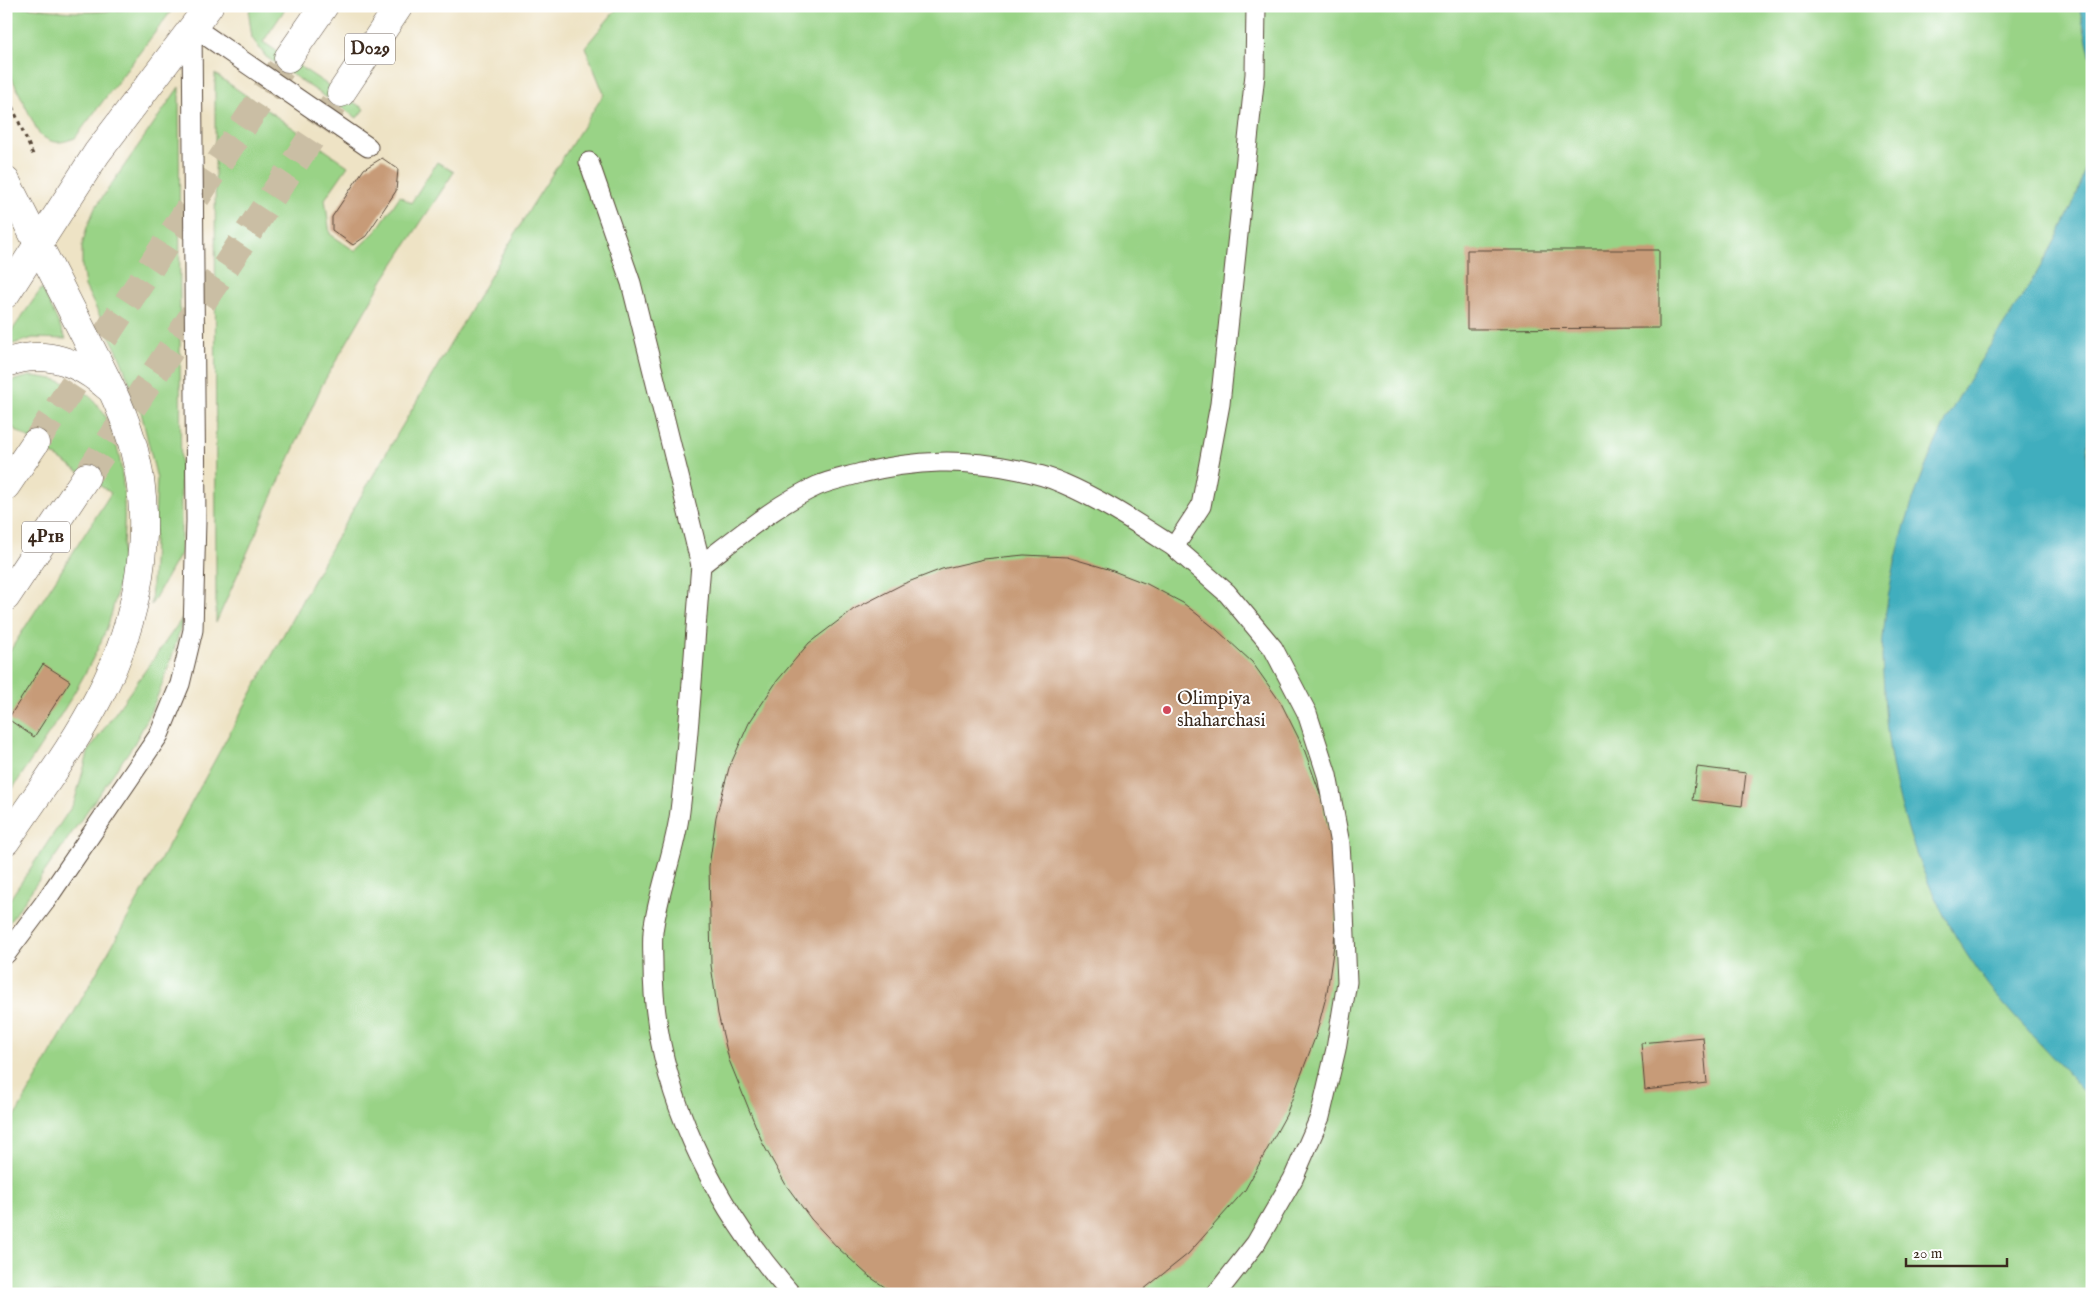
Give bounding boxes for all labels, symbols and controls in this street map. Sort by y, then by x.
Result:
road number: D029 [345,34,395,64]
road number: 4Р1в [22,522,70,552]
place label: Olimpiya shaharchasi [1177,687,1266,733]
marker: Olimpiya shaharchasi [1161,704,1173,716]
scale bar [1906,1235,2007,1267]
text: 20 m [1913,1244,1943,1263]

